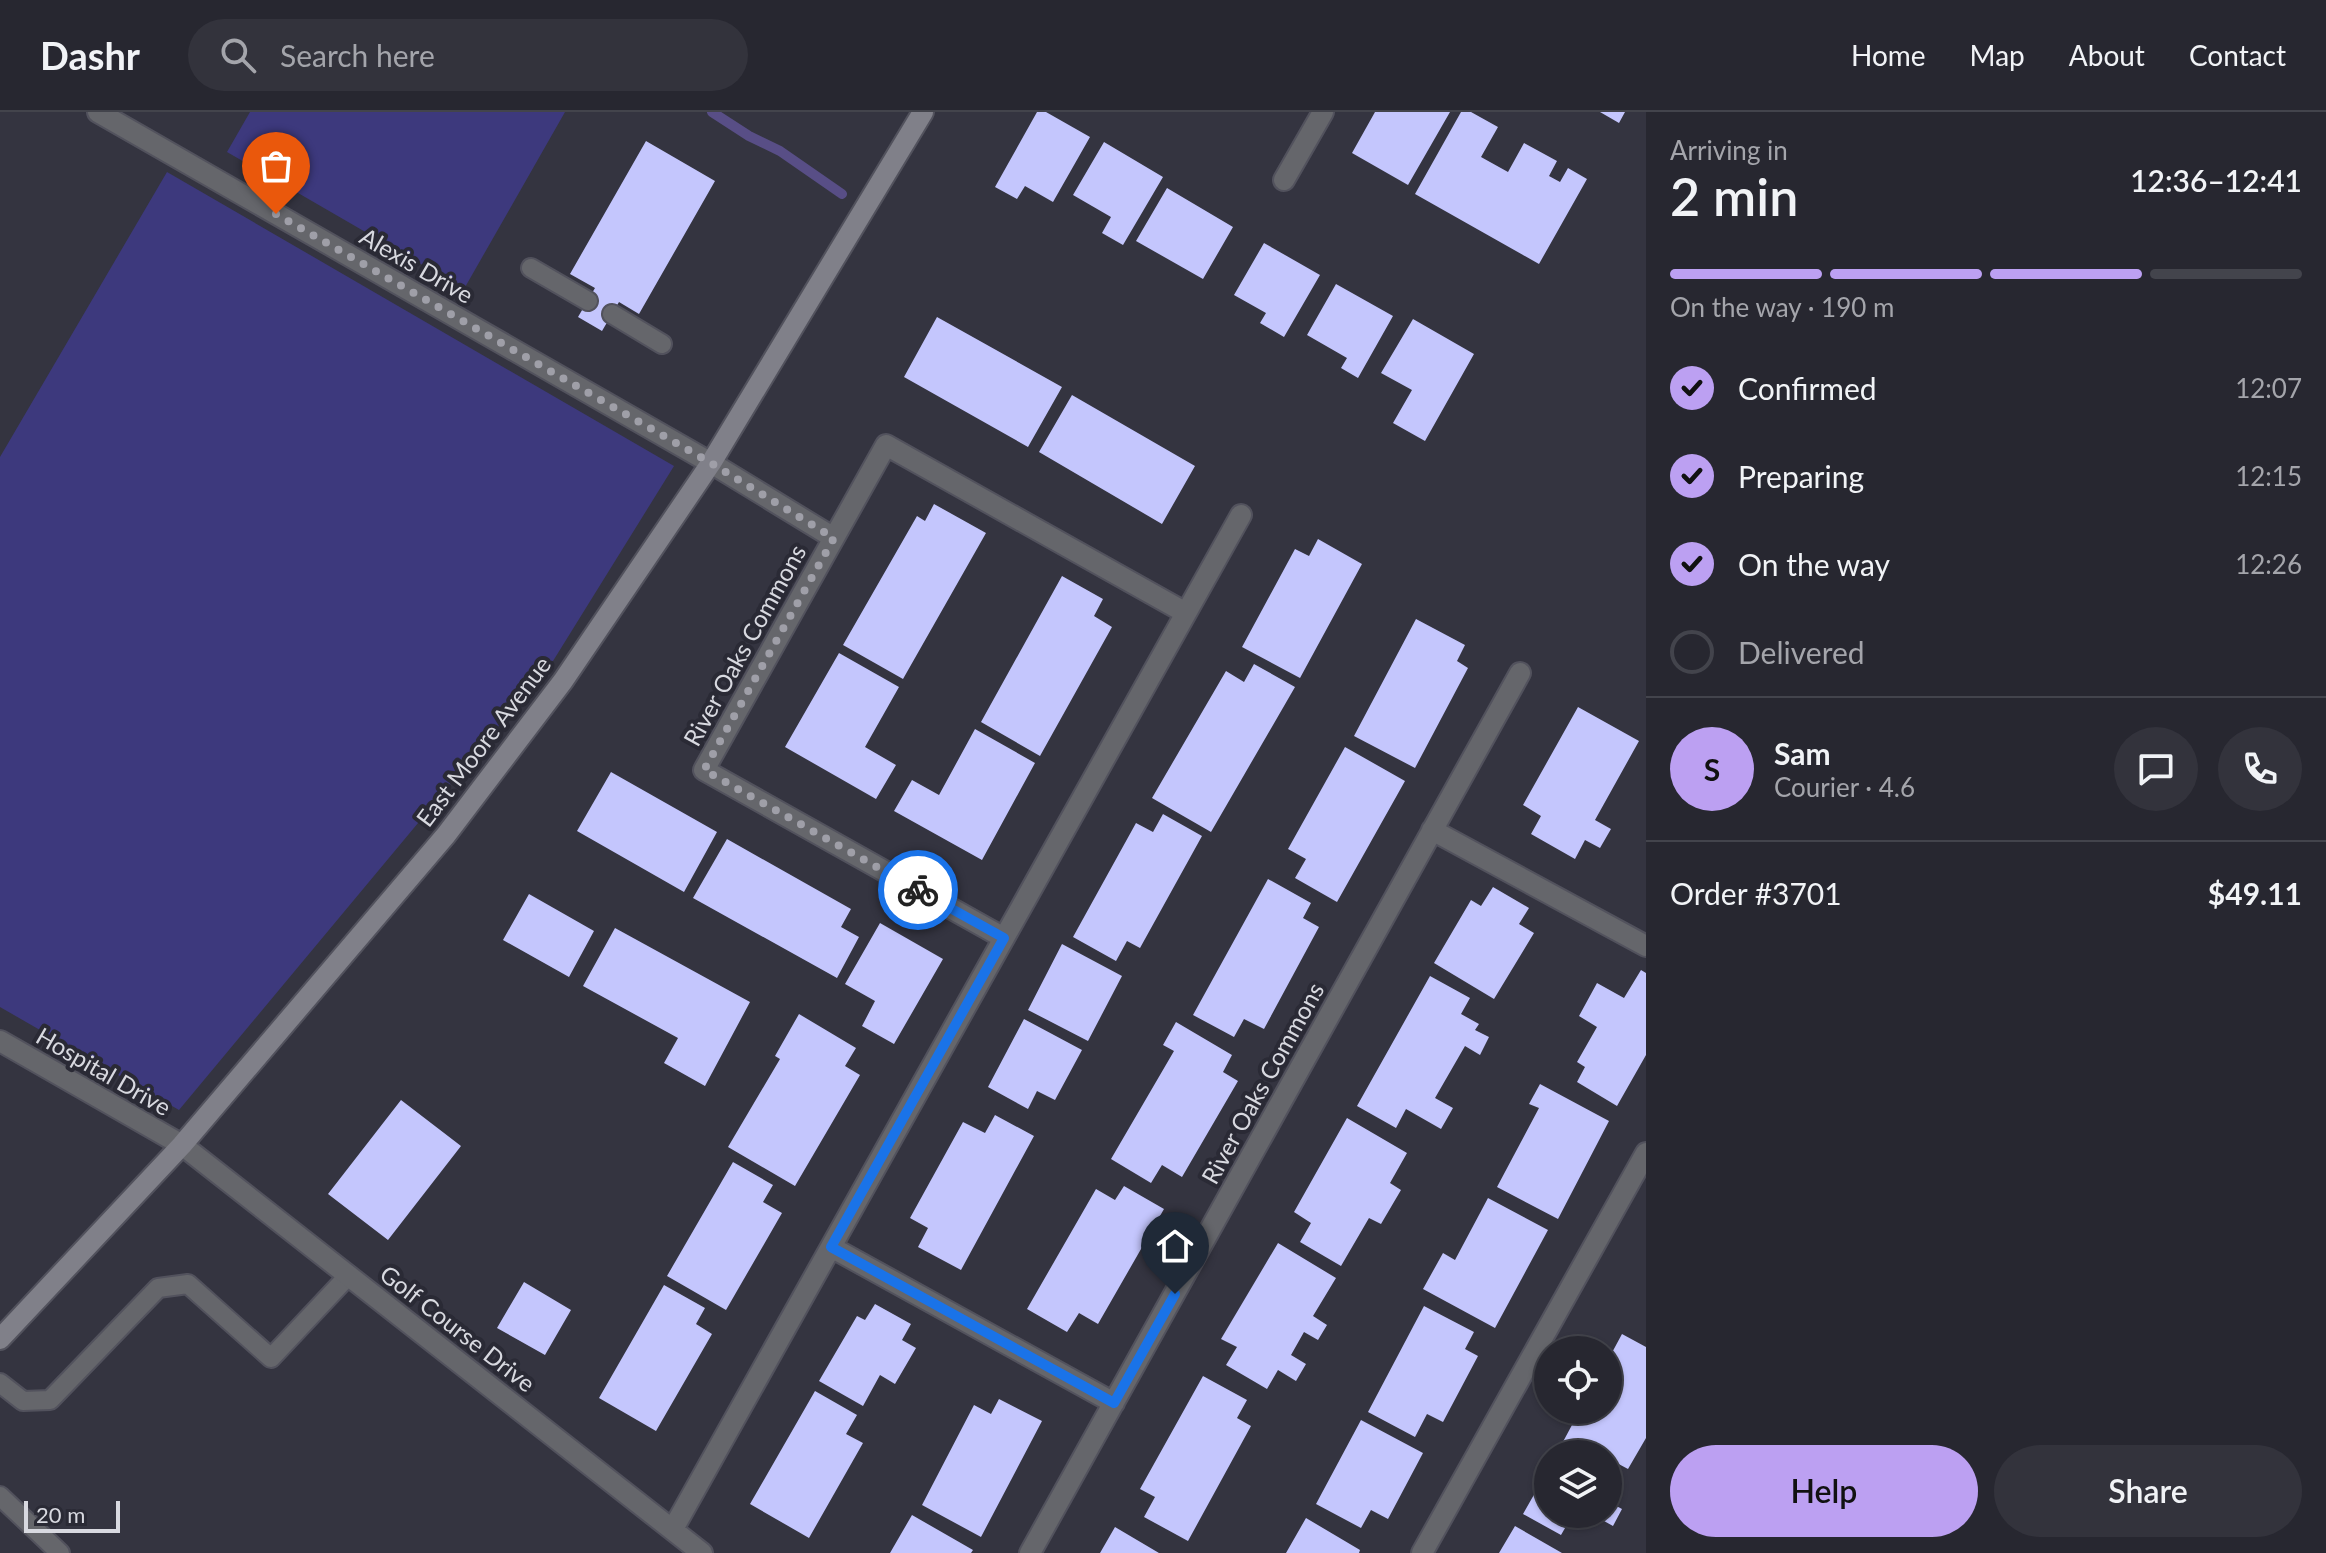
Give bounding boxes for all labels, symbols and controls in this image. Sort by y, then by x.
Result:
search box [188,19,748,91]
text: Dashr [40,32,140,78]
icon: search [216,33,260,77]
text: Search here [280,37,435,73]
text: Home [1851,38,1926,72]
text: Map [1970,38,2025,72]
text: About [2069,38,2145,72]
text: Contact [2189,38,2286,72]
pin [242,132,310,214]
text: Arriving in [1670,134,1788,166]
icon: bag [254,144,298,188]
text: 12:36–12:41 [2130,162,2302,198]
text: 2 min [1670,165,1798,227]
street label: Alexis Drive [355,221,479,309]
text: On the way · 190 m [1670,291,1894,323]
icon: check [1670,366,1714,410]
text: Confirmed [1738,370,1877,406]
text: 12:07 [2235,372,2302,404]
icon: check [1670,454,1714,498]
text: Preparing [1738,458,1864,494]
text: 12:15 [2235,460,2302,492]
street label: River Oaks Commons [677,539,811,751]
icon: check [1670,542,1714,586]
text: On the way [1738,546,1890,582]
text: 12:26 [2235,548,2302,580]
text: Delivered [1738,634,1865,670]
street label: East Moore Avenue [410,650,556,832]
button: chat [2114,727,2198,811]
button: phone [2218,727,2302,811]
text: Sam [1774,735,1831,771]
text: S [1704,751,1720,787]
text: Courier · 4.6 [1774,771,1915,803]
courier [878,850,958,930]
icon: bike [896,868,940,912]
text: Order #3701 [1670,875,1842,911]
text: $49.11 [2208,875,2302,911]
street label: River Oaks Commons [1195,977,1329,1189]
street label: Hospital Drive [31,1021,177,1121]
pin [1141,1212,1209,1294]
icon: home [1153,1224,1197,1268]
street label: Golf Course Drive [375,1258,541,1398]
map controls [1534,1336,1622,1528]
button: locate [1534,1336,1622,1424]
button: layers [1534,1440,1622,1528]
button: Help [1670,1445,1978,1537]
button: Share [1994,1445,2302,1537]
scale bar [24,1497,120,1533]
text: 20 m [36,1501,85,1528]

